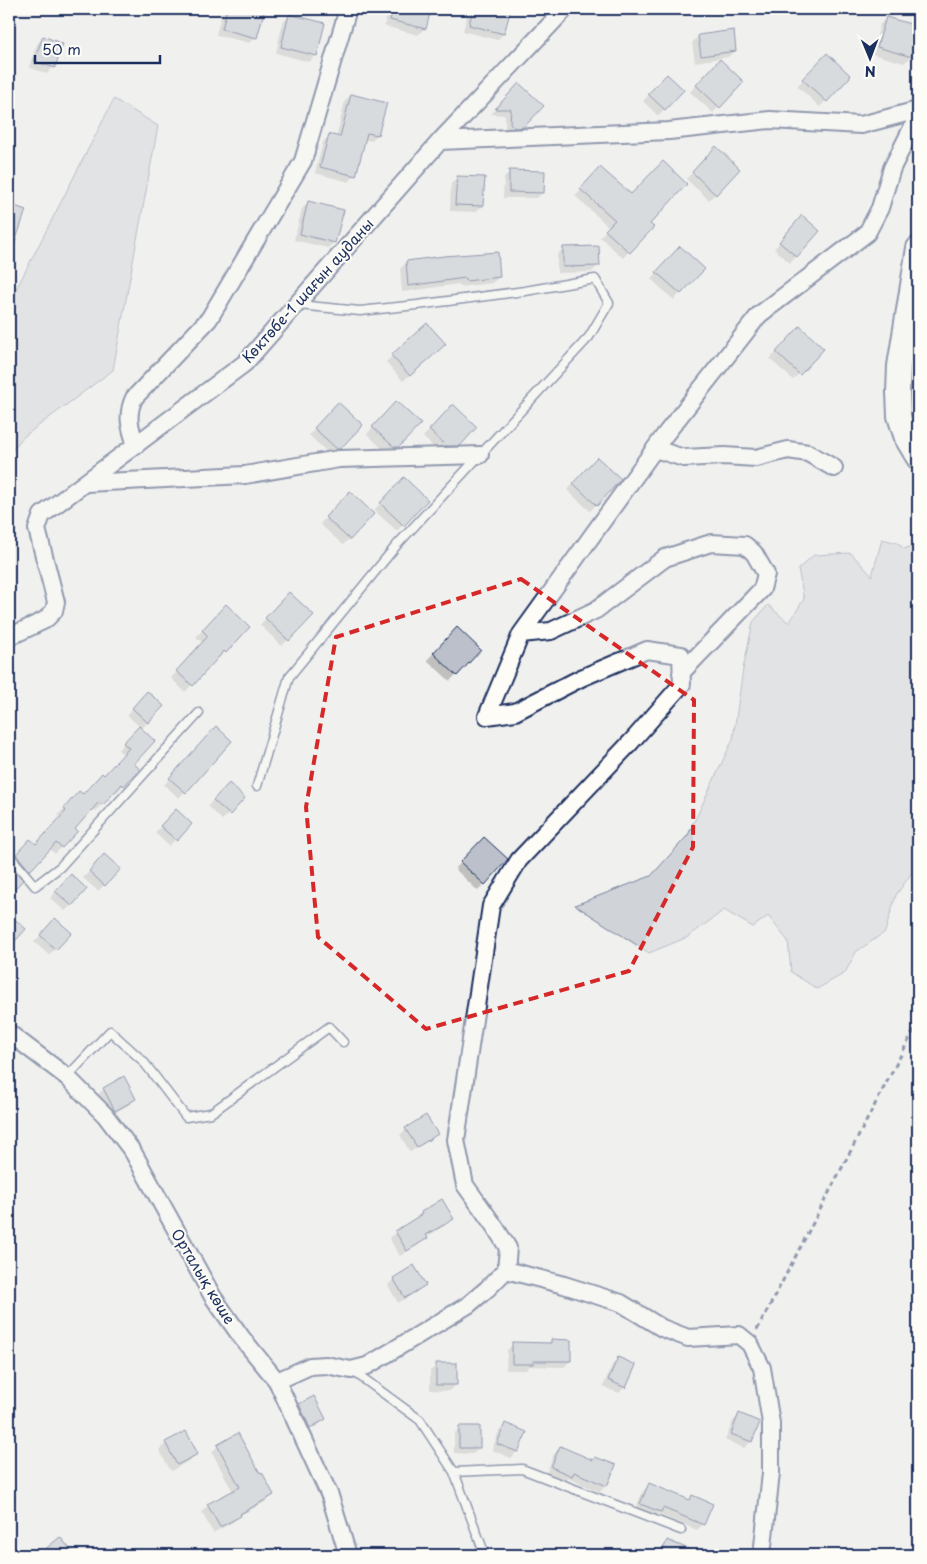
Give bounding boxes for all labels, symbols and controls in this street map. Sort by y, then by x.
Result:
scale bar [35,32,160,64]
north arrow [844,32,894,82]
text: 50 m [42,37,81,60]
text: N [865,61,876,82]
street label: Көктөбе-1 шағын ауданы [236,213,378,367]
street label: Орталық көше [166,1224,242,1328]

